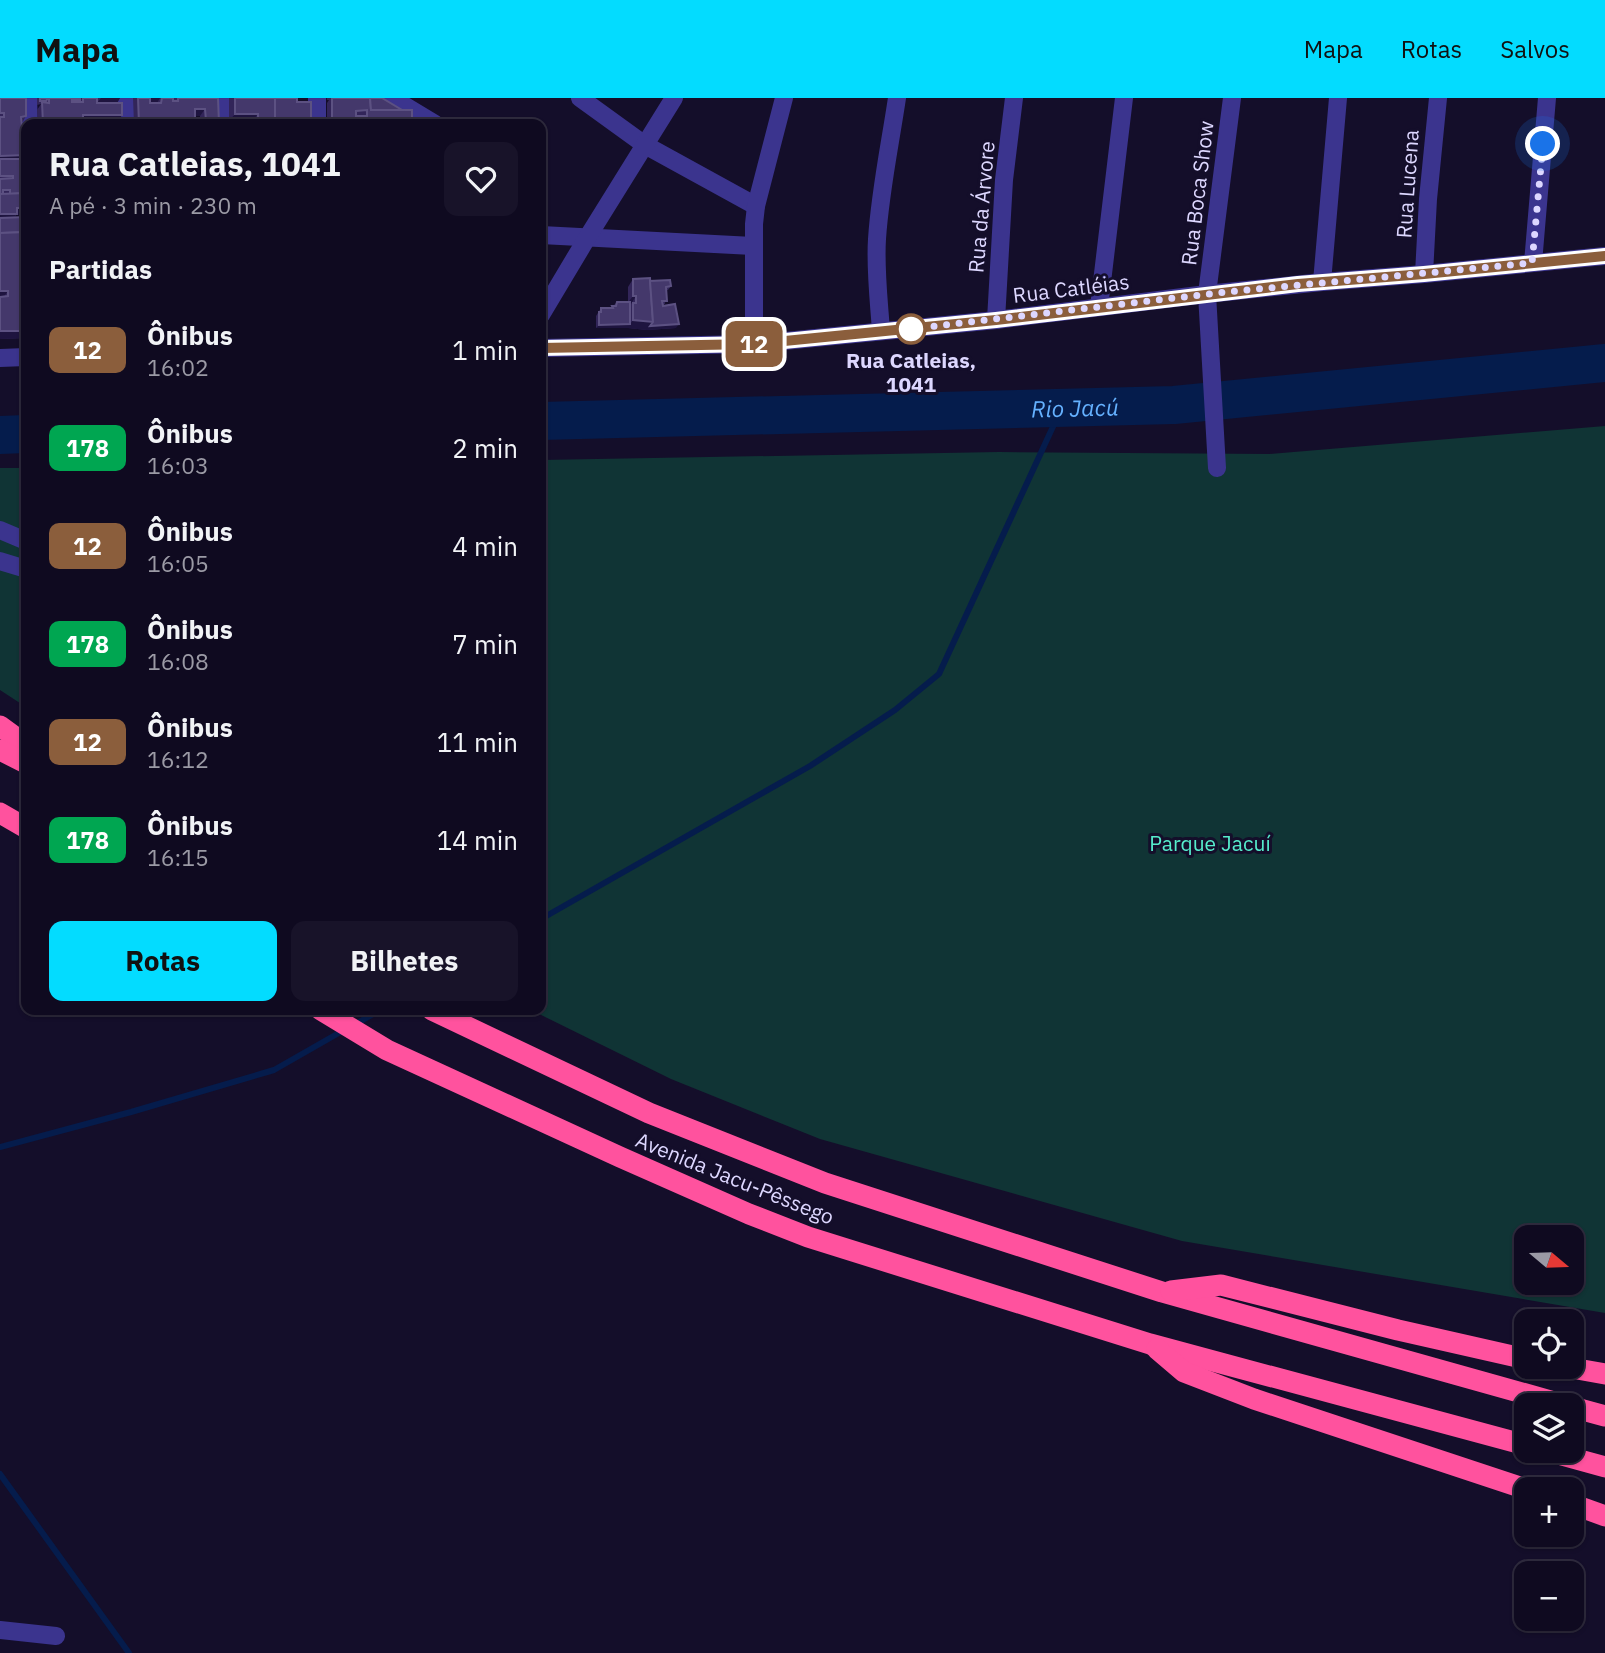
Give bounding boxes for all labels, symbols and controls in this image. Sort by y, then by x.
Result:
text: Mapa [35,28,120,71]
text: Mapa [1304,33,1363,65]
text: Rotas [1401,33,1462,65]
text: Salvos [1500,33,1570,65]
street label: Rua Boca Show [1174,119,1220,267]
your location [1525,126,1560,161]
street label: Rua Lucena [1389,129,1425,239]
street label: Rua da Árvore [961,140,1001,274]
text: Rua Catleias, 1041 [49,142,341,185]
button: heart [444,142,518,216]
text: A pé · 3 min · 230 m [49,190,257,220]
text: Partidas [49,252,152,286]
street label: Rua Catléias [1011,267,1131,309]
marker: Rua Catleias, 1041 [896,314,926,344]
text: Ônibus [147,318,233,352]
line badge: 12 [722,321,786,367]
text: 12 [740,328,768,360]
text: 1 min [452,333,518,367]
text: 12 [73,334,102,366]
place label: Rua Catleias, 1041 [846,346,976,398]
text: 16:02 [147,352,209,382]
water label: Rio Jacú [1031,391,1119,424]
text: Ônibus [147,416,233,450]
text: 2 min [452,431,518,465]
text: 178 [66,432,109,464]
text: 16:03 [147,450,209,480]
text: Ônibus [147,514,233,548]
text: 4 min [452,529,518,563]
text: 12 [73,530,102,562]
text: 16:05 [147,548,209,578]
text: Ônibus [147,612,233,646]
text: 7 min [452,627,518,661]
text: 178 [66,628,109,660]
text: 16:08 [147,646,209,676]
text: Ônibus [147,710,233,744]
text: 11 min [437,725,518,759]
text: 12 [73,726,102,758]
text: 16:12 [147,744,209,774]
text: Ônibus [147,808,233,842]
text: 14 min [437,823,518,857]
text: 178 [66,824,109,856]
park label: Parque Jacuí [1149,829,1271,857]
text: 16:15 [147,842,209,872]
button: Rotas [49,921,277,1001]
button: Bilhetes [291,921,518,1001]
street label: Avenida Jacu-Pêssego [632,1125,838,1231]
north arrow [1514,1225,1584,1295]
map controls [1514,1225,1584,1631]
button: locate [1514,1309,1584,1379]
button: layers [1514,1393,1584,1463]
button: + [1514,1477,1584,1547]
button: − [1514,1561,1584,1631]

